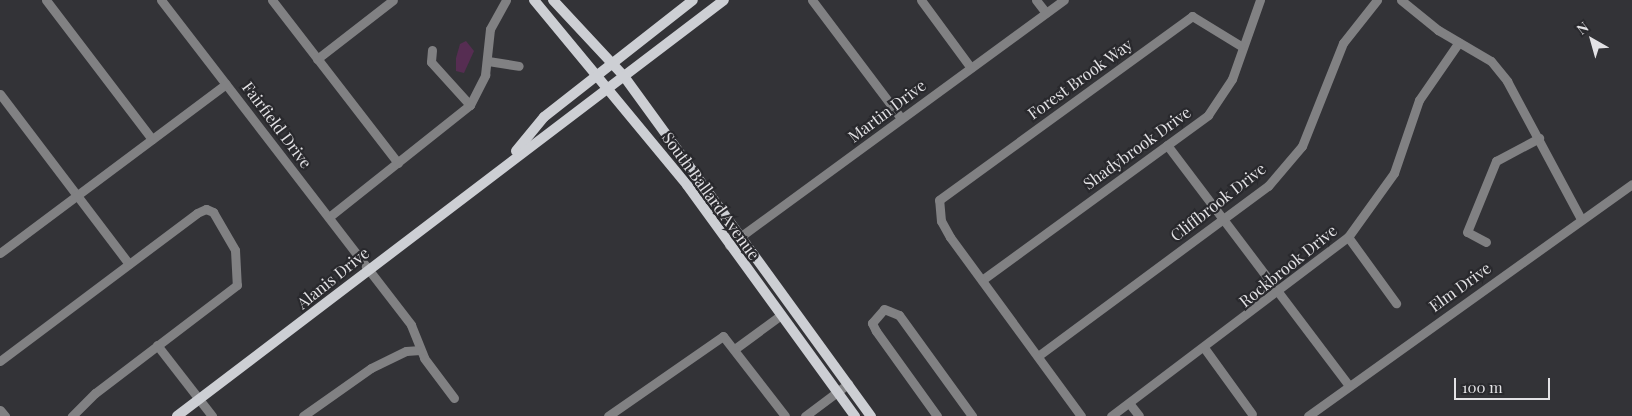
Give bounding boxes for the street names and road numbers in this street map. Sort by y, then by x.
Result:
street label: Forest Brook Way [1024,34,1136,124]
street label: Martin Drive [844,76,930,146]
street label: Fairfield Drive [238,78,316,172]
street label: Shadybrook Drive [1079,102,1195,194]
street label: South Ballard Avenue [658,128,764,264]
street label: Cliffbrook Drive [1166,159,1270,245]
street label: Rockbrook Drive [1235,221,1341,311]
street label: Alanis Drive [293,243,373,313]
street label: Elm Drive [1425,258,1495,316]

